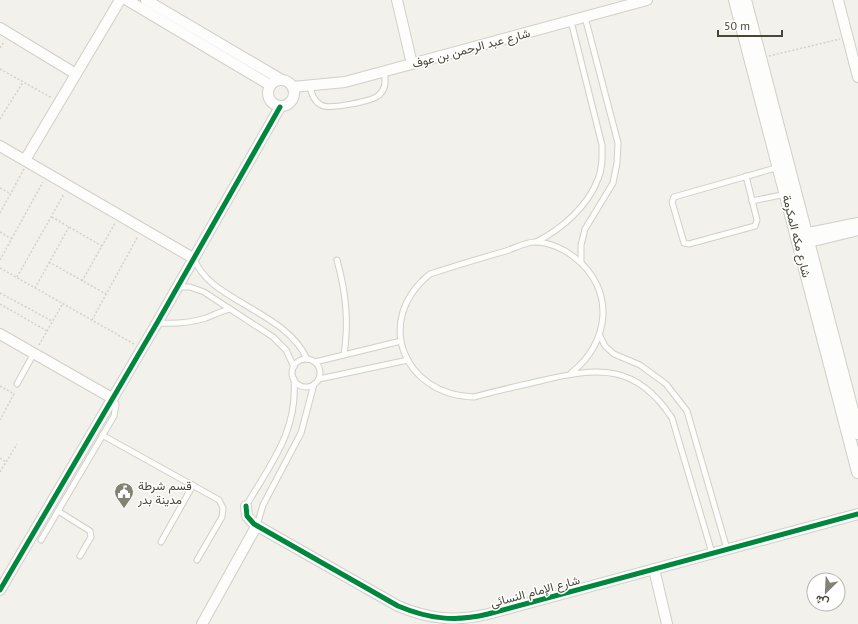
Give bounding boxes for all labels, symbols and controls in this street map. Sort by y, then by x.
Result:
scale bar [718,12,782,38]
text: 50 m [724,18,750,33]
street label: شارع عبد الرحمن بن عوف [410,25,532,73]
street label: شارع مكه المكرمة [778,193,815,279]
place label: قسم شرطة مدينة بدر [137,478,192,508]
public building icon: قسم شرطة مدينة بدر [113,481,135,509]
street label: شارع الإمام النسائى [489,572,582,612]
north arrow [806,572,846,612]
text: ش [813,592,831,610]

